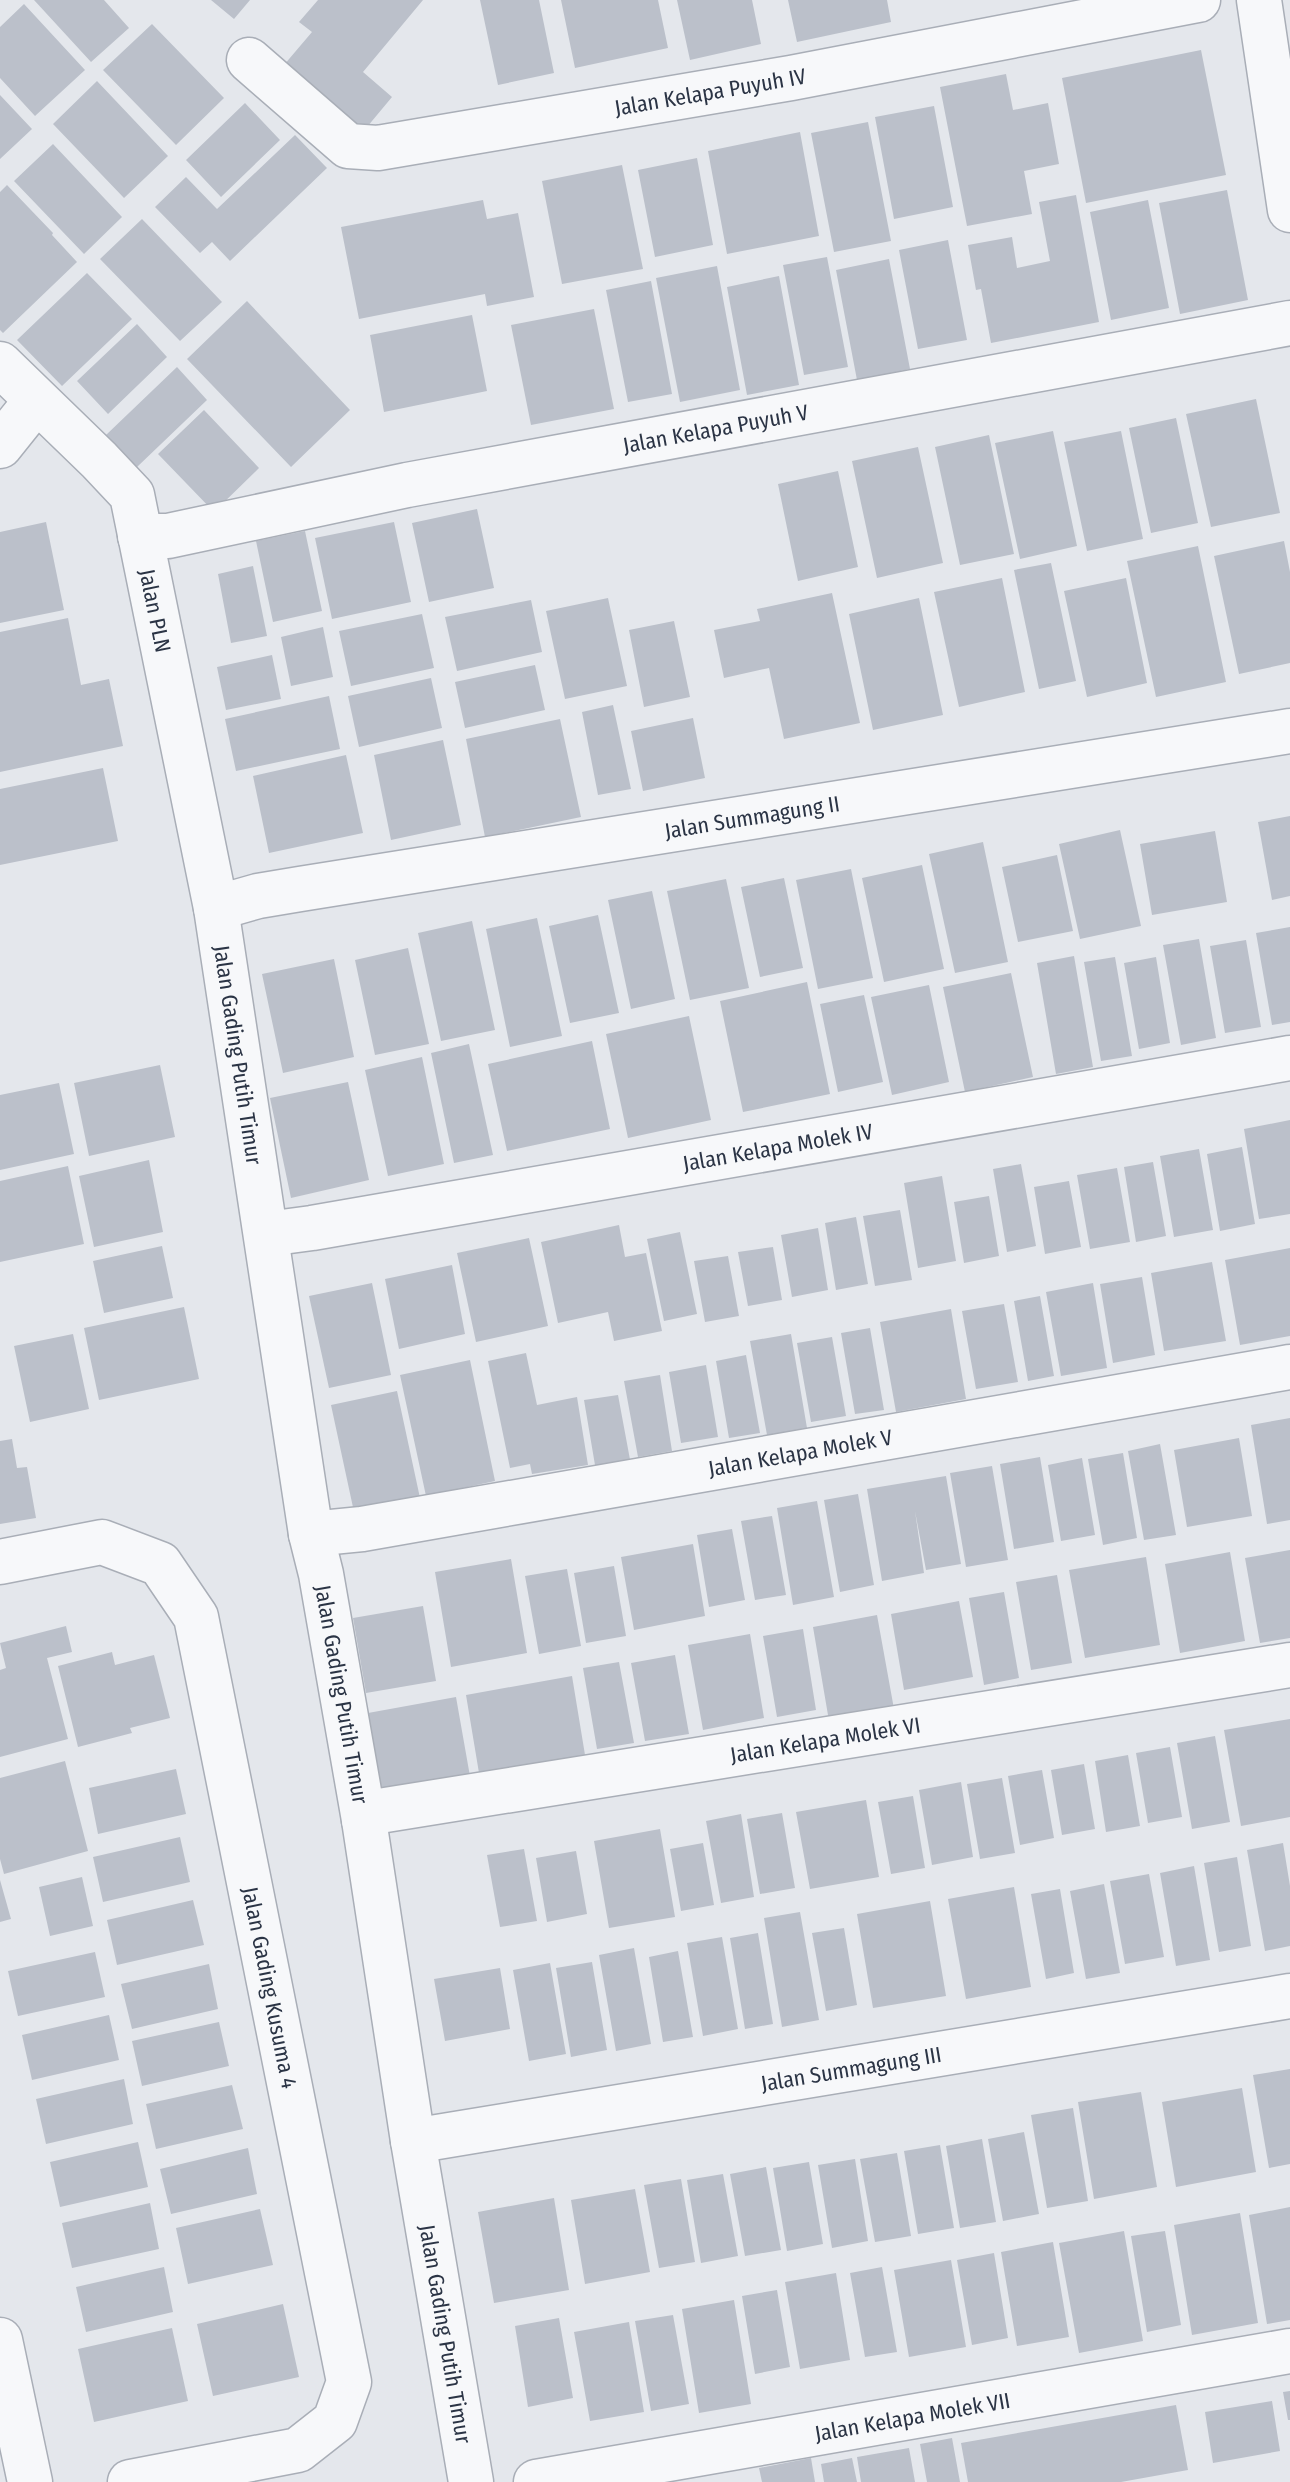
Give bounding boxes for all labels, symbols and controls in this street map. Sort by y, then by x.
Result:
street label: Jalan Kelapa Puyuh IV [612,62,809,121]
street label: Jalan Kelapa Puyuh V [621,398,811,459]
street label: Jalan PLN [134,567,177,655]
street label: Jalan Summagung II [663,790,842,844]
street label: Jalan Gading Putih Timur [208,943,268,1167]
street label: Jalan Kelapa Molek IV [681,1117,875,1177]
street label: Jalan Kelapa Molek V [706,1423,895,1482]
street label: Jalan Gading Putih Timur [310,1583,374,1806]
street label: Jalan Kelapa Molek VI [728,1711,922,1768]
street label: Jalan Gading Kusuma 4 [237,1884,304,2091]
street label: Jalan Summagung III [759,2040,943,2097]
street label: Jalan Gading Putih Timur [414,2222,478,2446]
street label: Jalan Kelapa Molek VII [813,2386,1012,2447]

